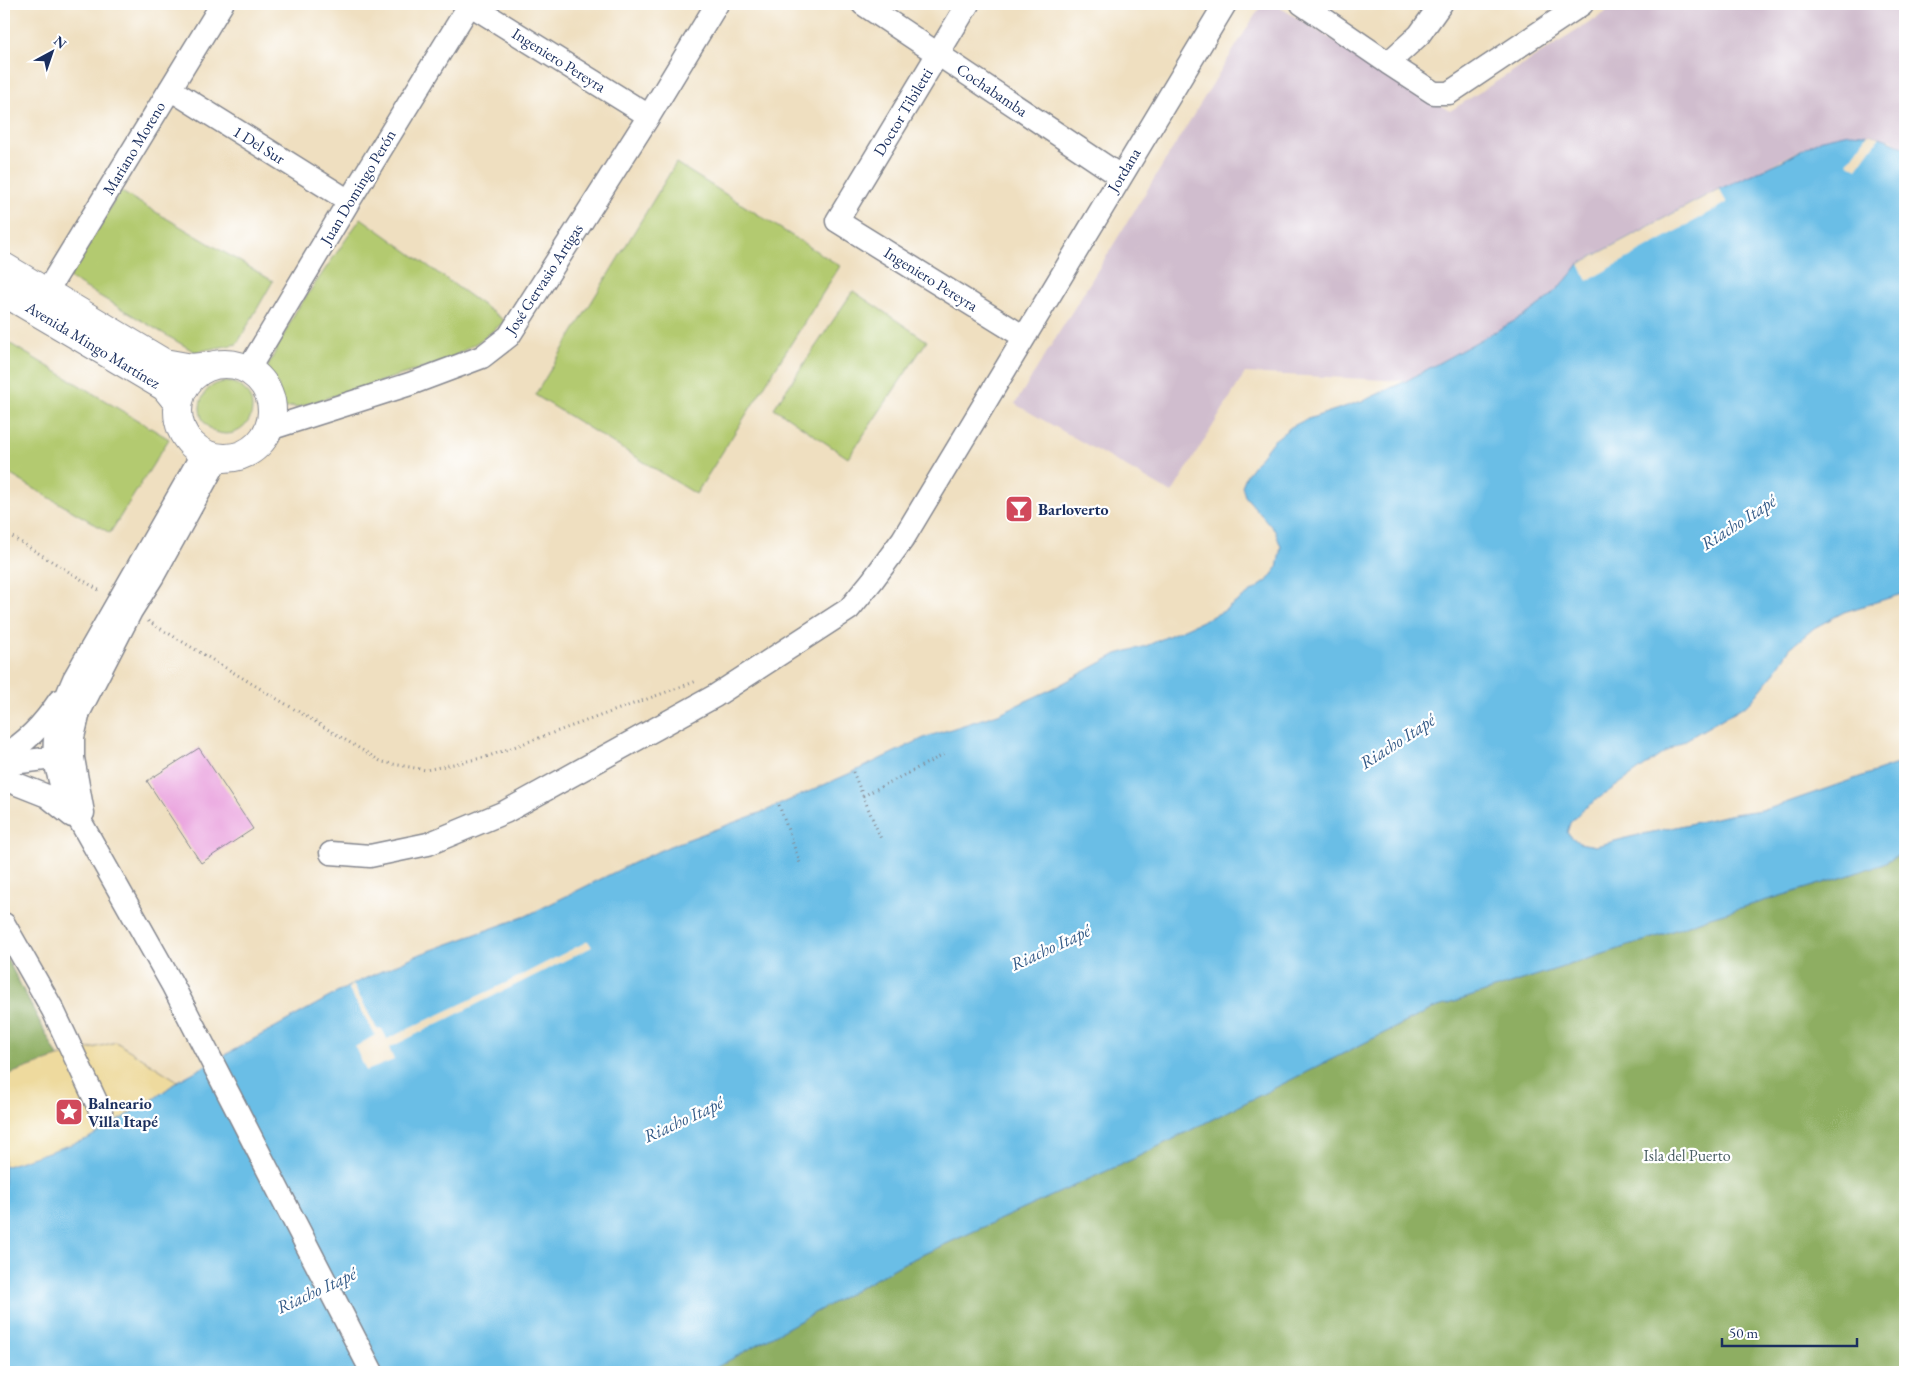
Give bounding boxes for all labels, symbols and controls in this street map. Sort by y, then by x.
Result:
street label: Ingeniero Pereyra [508,23,610,98]
north arrow [28,28,78,78]
text: N [50,32,71,53]
street label: Cochabamba [952,59,1032,122]
street label: Doctor Tibiletti [869,64,937,160]
street label: Mariano Moreno [98,97,170,199]
street label: 1 Del Sur [229,121,289,169]
street label: Juan Domingo Perón [314,125,401,250]
street label: Jordana [1102,143,1146,198]
street label: José Gervasio Artigas [499,219,588,340]
street label: Ingeniero Pereyra [880,242,982,317]
street label: Avenida Mingo Martínez [21,296,164,393]
water label: Riacho Itapé [1696,488,1782,556]
bar icon: Barloverto [1004,494,1034,524]
place label: Barloverto [1038,499,1109,520]
water label: Riacho Itapé [1355,707,1441,775]
water label: Riacho Itapé [1006,918,1096,976]
water label: Riacho Itapé [639,1090,729,1148]
place label: Balneario Villa Itapé [88,1093,158,1132]
place icon: Balneario Villa Itapé [54,1097,84,1127]
park label: Isla del Puerto [1643,1145,1731,1166]
water label: Riacho Itapé [272,1261,362,1319]
scale bar [1722,1316,1856,1348]
text: 50 m [1729,1323,1758,1342]

